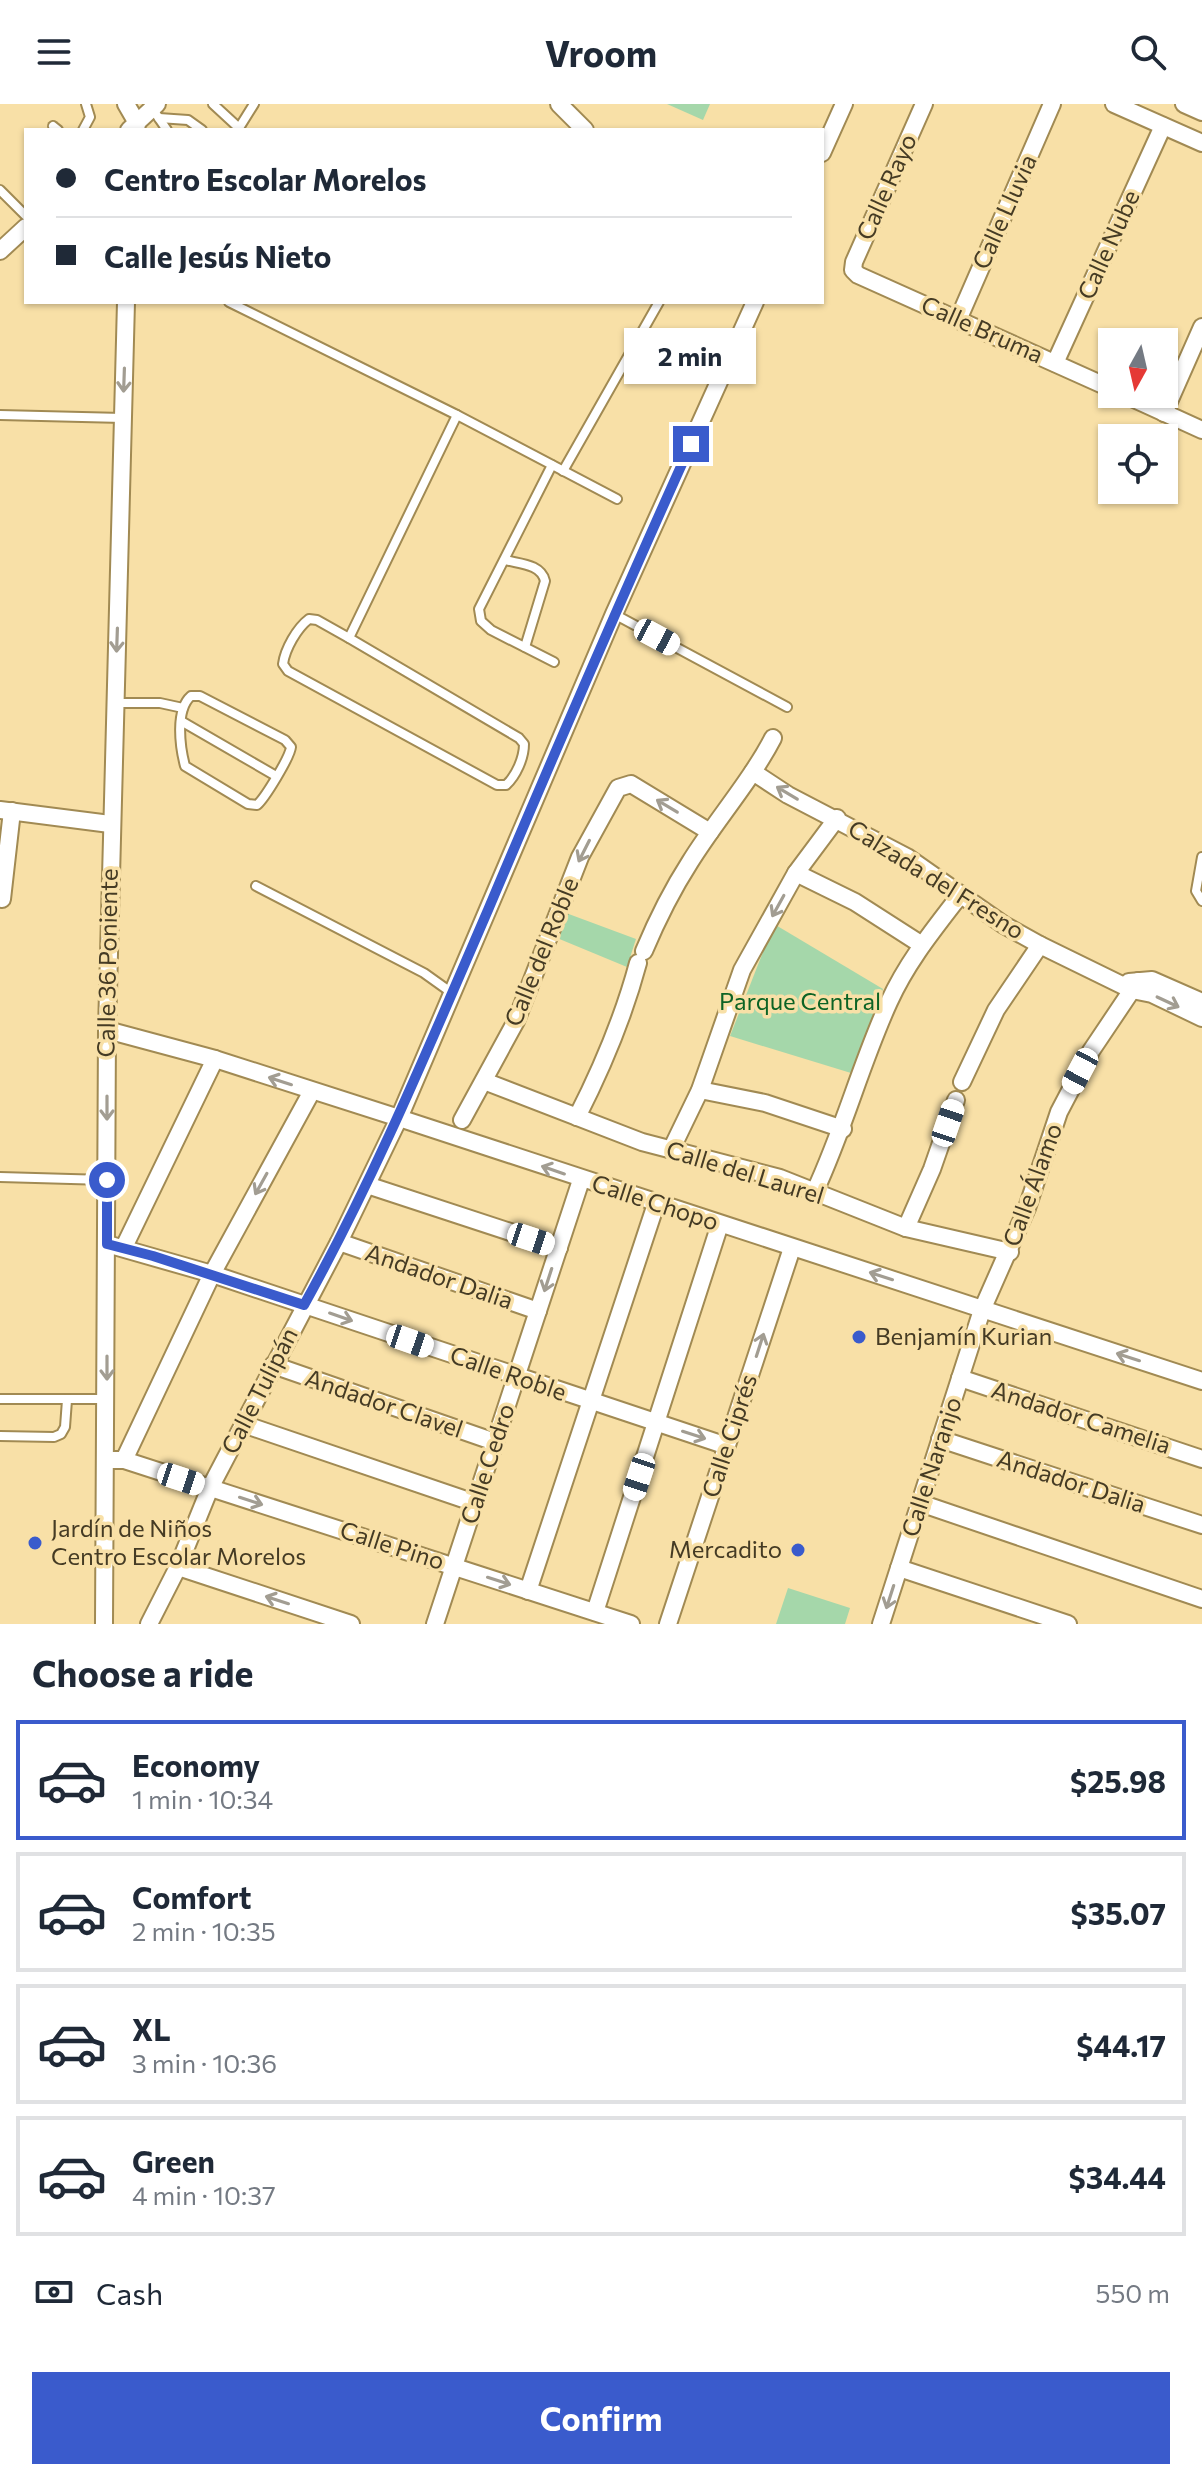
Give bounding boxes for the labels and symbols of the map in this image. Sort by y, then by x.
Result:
street label: Calle Rayo [849,129,922,244]
street label: Calle Lluvia [965,149,1042,273]
street label: Calle Nube [1071,185,1145,304]
street label: Calle Bruma [917,289,1048,368]
callout: 2 min [625,328,757,384]
north arrow [1098,328,1178,408]
one-way arrow [116,366,131,393]
route end [673,426,709,462]
car [630,615,684,659]
one-way arrow [109,626,124,653]
one-way arrow [776,785,799,801]
one-way arrow [656,798,679,814]
street label: Calzada del Fresno [843,813,1030,945]
one-way arrow [575,838,591,862]
street label: Calle 36 Poniente [90,868,123,1058]
street label: Calle del Roble [498,873,584,1030]
one-way arrow [769,893,785,917]
park label: Parque Central [719,986,881,1015]
one-way arrow [1156,995,1180,1010]
car [1058,1044,1102,1098]
one-way arrow [267,1072,292,1087]
one-way arrow [99,1094,115,1121]
car [929,1096,967,1150]
street label: Calle Álamo [996,1119,1067,1250]
street label: Calle del Laurel [663,1134,828,1209]
route start [89,1162,125,1198]
one-way arrow [541,1162,566,1177]
street label: Calle Chopo [588,1167,722,1236]
one-way arrow [253,1172,268,1196]
car [504,1220,558,1258]
street label: Andador Dalia [362,1237,517,1314]
one-way arrow [540,1268,555,1293]
one-way arrow [868,1268,893,1283]
one-way arrow [328,1311,353,1326]
place label: Benjamín Kurian [875,1321,1052,1350]
street label: Calle Tulipán [214,1322,303,1458]
car [383,1322,437,1360]
marker: Benjamín Kurian [850,1328,868,1346]
one-way arrow [753,1333,768,1358]
street label: Calle Roble [447,1339,570,1406]
one-way arrow [1115,1348,1140,1363]
one-way arrow [99,1354,115,1381]
street label: Andador Clavel [302,1362,467,1443]
street label: Calle Ciprés [695,1370,762,1501]
street label: Andador Camelia [988,1374,1175,1459]
street label: Calle Naranjo [894,1393,967,1540]
street label: Calle Cedro [453,1400,520,1527]
one-way arrow [681,1429,706,1444]
street label: Andador Dalia [994,1443,1149,1518]
car [620,1450,658,1504]
car [154,1460,208,1498]
one-way arrow [238,1495,263,1509]
place label: Jardín de Niños Centro Escolar Morelos [51,1513,306,1570]
street label: Calle Pino [337,1514,448,1575]
marker: Jardín de Niños Centro Escolar Morelos [26,1534,44,1552]
place label: Mercadito [669,1534,782,1563]
marker: Mercadito [789,1541,807,1559]
one-way arrow [485,1574,511,1589]
one-way arrow [881,1584,896,1609]
one-way arrow [264,1591,289,1606]

